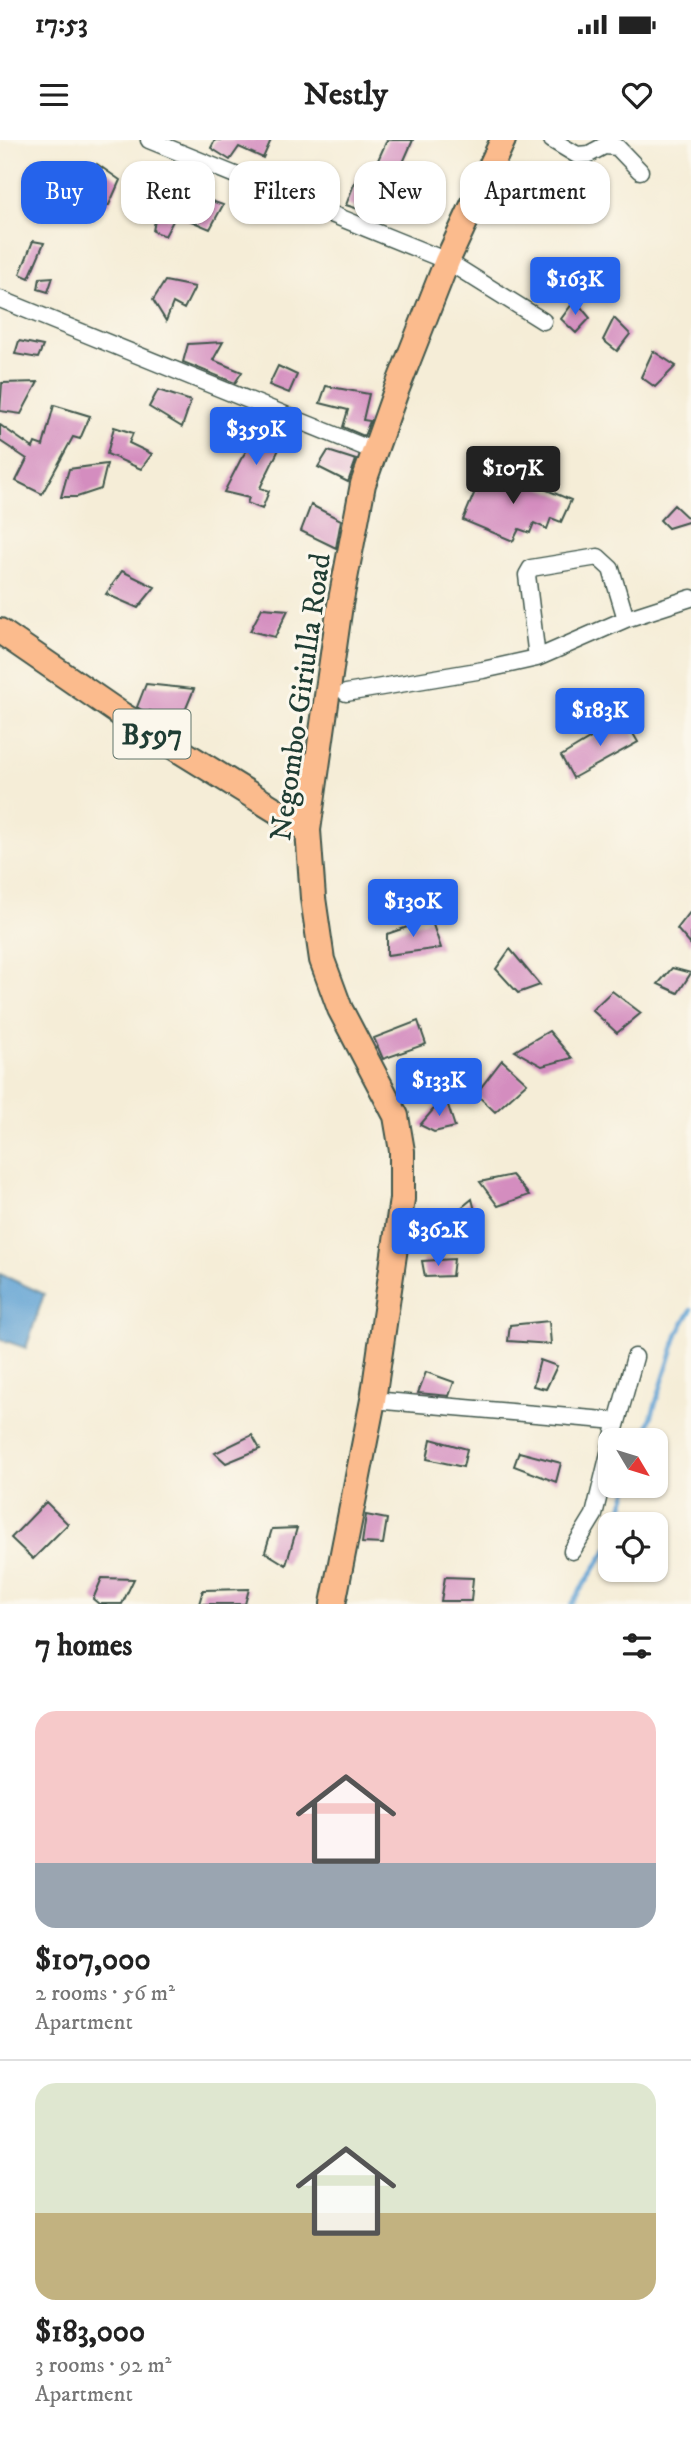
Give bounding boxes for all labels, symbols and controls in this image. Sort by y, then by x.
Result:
text: 17:53 [35,8,88,41]
text: Nestly [303,75,388,115]
icon: menu [35,76,73,114]
icon: heart [618,76,656,114]
chip: Buy [21,161,107,224]
chip: Rent [121,161,215,224]
chip: Filters [229,161,340,224]
chip: New [354,161,446,224]
chip: Apartment [460,161,610,224]
pin: $163K [526,258,624,317]
text: $163K [546,265,604,294]
pin: $359K [207,408,305,467]
text: $359K [226,415,286,444]
pin: $107K [464,446,562,506]
text: $107K [482,454,544,483]
street label: Negombo-Giriulla Road [263,551,340,843]
pin: $183K [551,688,649,748]
text: $183K [571,696,629,725]
road number: B597 [114,710,190,758]
pin: $130K [364,880,462,939]
text: $130K [384,887,442,916]
pin: $133K [390,1058,488,1118]
text: $133K [412,1066,466,1095]
pin: $362K [389,1208,487,1268]
text: $362K [408,1216,468,1245]
north arrow [598,1428,668,1498]
map controls [598,1428,668,1582]
button: locate [598,1512,668,1582]
icon: filters [618,1627,656,1665]
text: 7 homes [35,1628,132,1665]
icon: home [283,1756,409,1882]
text: $107,000 [35,1942,151,1979]
text: 2 rooms · 56 m² [35,1979,175,2008]
text: Apartment [35,2008,133,2037]
icon: home [283,2128,409,2254]
text: $183,000 [35,2314,145,2351]
text: 3 rooms · 92 m² [35,2351,172,2380]
text: Apartment [35,2380,133,2409]

